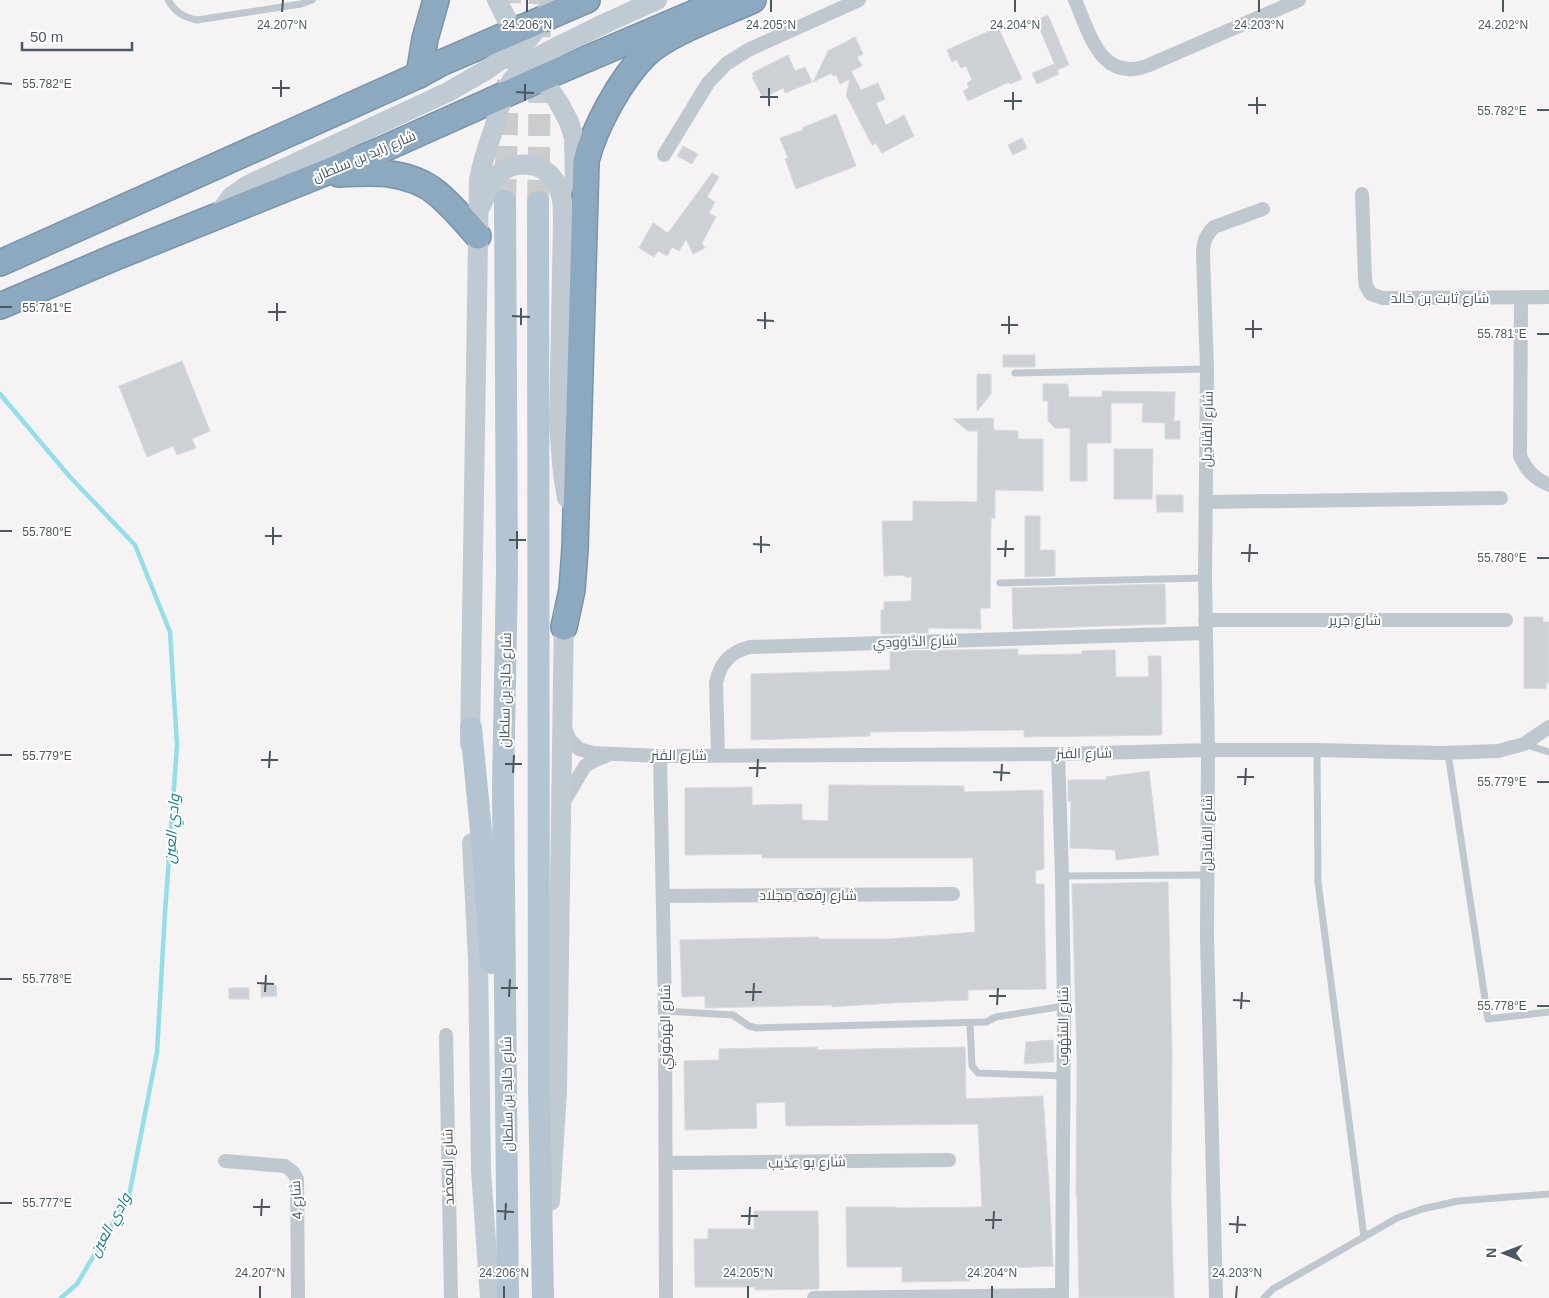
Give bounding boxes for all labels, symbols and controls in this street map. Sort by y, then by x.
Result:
text: 24.207°N [257,18,307,32]
text: 24.206°N [502,18,552,32]
text: 24.205°N [746,18,796,32]
text: 24.204°N [990,18,1040,32]
text: 24.203°N [1234,18,1284,32]
text: 24.202°N [1478,18,1528,32]
scale bar [22,20,132,52]
text: 50 m [30,28,63,45]
text: 55.782°E [22,77,72,91]
text: 55.782°E [1477,104,1527,118]
street label: شارع زايد بن سلطان [310,127,419,186]
street label: شارع ثابت بن خالد [1391,290,1489,307]
text: 55.781°E [22,301,72,315]
text: 55.781°E [1477,327,1527,341]
street label: شارع القَنادِيل [1198,391,1217,467]
text: 55.780°E [22,525,72,539]
text: 55.780°E [1477,551,1527,565]
street label: شارع جَرير [1328,612,1381,629]
street label: شارع خالِد بن سلطان [496,632,515,748]
street label: شارع الدَّاوُودِي [873,632,958,654]
street label: شارع الفَنَر [1055,745,1112,763]
street label: شارع الفَنَر [650,747,707,764]
text: 55.779°E [22,749,72,763]
text: 55.779°E [1477,775,1527,789]
water label: وادي العين [161,793,186,865]
street label: شارع القَنادِيل [1199,795,1216,871]
street label: شارع رِقعة مِجلاد [759,887,857,905]
text: 55.778°E [22,972,72,986]
street label: شارع الهَرمُوزي [657,984,677,1070]
street label: شارع السُّهُوب [1055,986,1072,1066]
text: 55.778°E [1477,999,1527,1013]
street label: شارع خالِد بن سلطان [498,1036,517,1152]
street label: شارع المِعضَد [439,1129,458,1205]
street label: شارع يو عِذَيب [768,1153,846,1172]
street label: شارع 4 [287,1180,306,1220]
water label: وادي العين [85,1189,138,1261]
text: 55.777°E [22,1196,72,1210]
north arrow [1479,1228,1529,1278]
text: N [1483,1248,1499,1258]
text: 24.207°N [235,1266,285,1280]
text: 24.206°N [479,1266,529,1280]
text: 24.205°N [723,1266,773,1280]
text: 24.204°N [967,1266,1017,1280]
text: 24.203°N [1212,1266,1262,1280]

